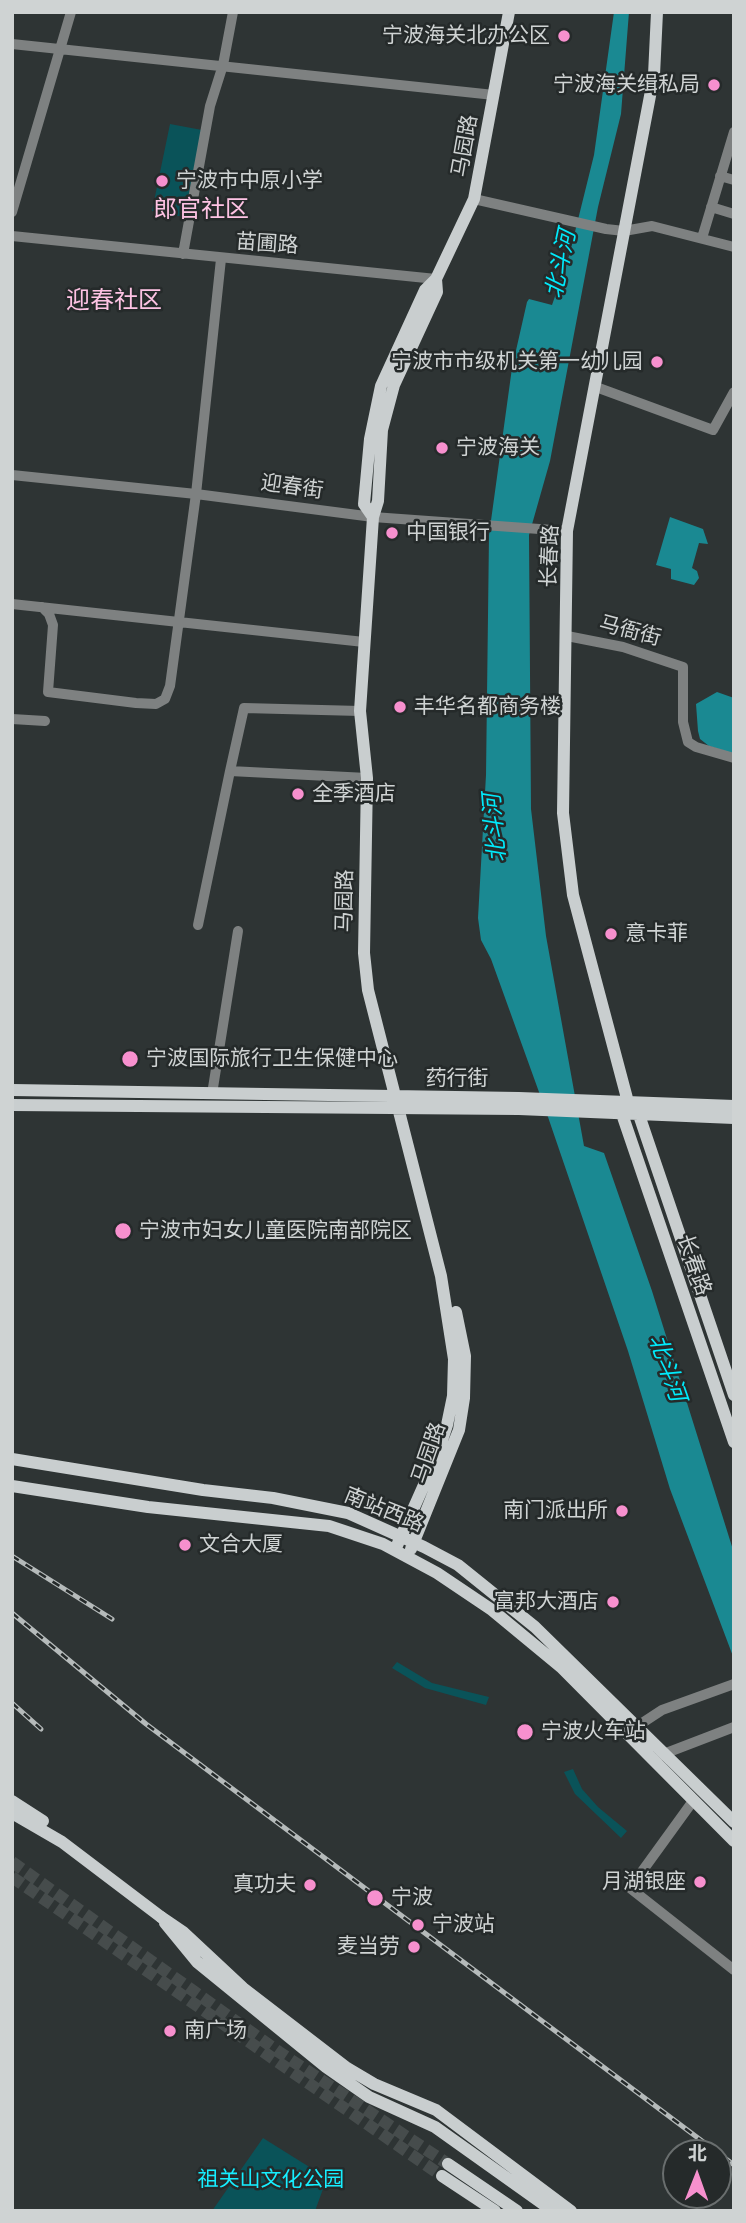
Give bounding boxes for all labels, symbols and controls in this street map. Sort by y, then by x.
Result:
place label: 宁波海关北办公区 [382,23,550,49]
marker: 宁波海关北办公区 [556,28,572,44]
place label: 宁波海关缉私局 [553,72,700,98]
marker: 宁波海关缉私局 [706,77,722,93]
street label: 马园路 [447,113,483,179]
place label: 宁波市中原小学 [176,168,323,194]
marker: 宁波市中原小学 [154,173,170,189]
district label: 郎官社区 [153,196,249,224]
water label: 北斗河 [540,227,582,301]
street label: 苗圃路 [235,229,299,259]
district label: 迎春社区 [66,287,162,315]
place label: 宁波市市级机关第一幼儿园 [391,349,643,375]
marker: 宁波市市级机关第一幼儿园 [649,354,665,370]
place label: 宁波海关 [456,435,540,461]
marker: 宁波海关 [434,440,450,456]
street label: 迎春街 [259,470,325,504]
place label: 中国银行 [406,520,490,546]
street label: 长春路 [536,524,564,588]
marker: 中国银行 [384,525,400,541]
street label: 马衙街 [596,611,664,651]
place label: 丰华名都商务楼 [414,694,561,720]
marker: 丰华名都商务楼 [392,699,408,715]
place label: 全季酒店 [312,781,396,807]
marker: 全季酒店 [290,786,306,802]
water label: 北斗河 [478,792,512,864]
street label: 马园路 [332,869,358,933]
place label: 意卡菲 [625,921,688,947]
marker: 意卡菲 [603,926,619,942]
place label: 宁波国际旅行卫生保健中心 [146,1046,398,1072]
marker: 宁波国际旅行卫生保健中心 [120,1049,140,1069]
street label: 药行街 [426,1066,488,1092]
place label: 宁波市妇女儿童医院南部院区 [139,1218,412,1244]
marker: 宁波市妇女儿童医院南部院区 [113,1221,133,1241]
street label: 长春路 [672,1231,716,1299]
water label: 北斗河 [643,1331,691,1405]
street label: 马园路 [407,1419,451,1487]
street label: 南站西路 [340,1483,428,1537]
place label: 南门派出所 [503,1498,608,1524]
marker: 南门派出所 [614,1503,630,1519]
place label: 文合大厦 [199,1532,283,1558]
marker: 文合大厦 [177,1537,193,1553]
place label: 富邦大酒店 [494,1589,599,1615]
marker: 富邦大酒店 [605,1594,621,1610]
place label: 宁波火车站 [541,1719,646,1745]
marker: 宁波火车站 [515,1722,535,1742]
place label: 月湖银座 [602,1869,686,1895]
place label: 真功夫 [233,1872,296,1898]
marker: 月湖银座 [692,1874,708,1890]
marker: 真功夫 [302,1877,318,1893]
place label: 宁波 [391,1885,433,1911]
marker: 宁波 [365,1888,385,1908]
place label: 宁波站 [432,1912,495,1938]
marker: 宁波站 [410,1917,426,1933]
place label: 麦当劳 [337,1934,400,1960]
marker: 麦当劳 [406,1939,422,1955]
place label: 南广场 [184,2018,247,2044]
marker: 南广场 [162,2023,178,2039]
north arrow [662,2139,732,2209]
text: 北 [688,2145,707,2164]
park label: 祖关山文化公园 [198,2167,344,2193]

